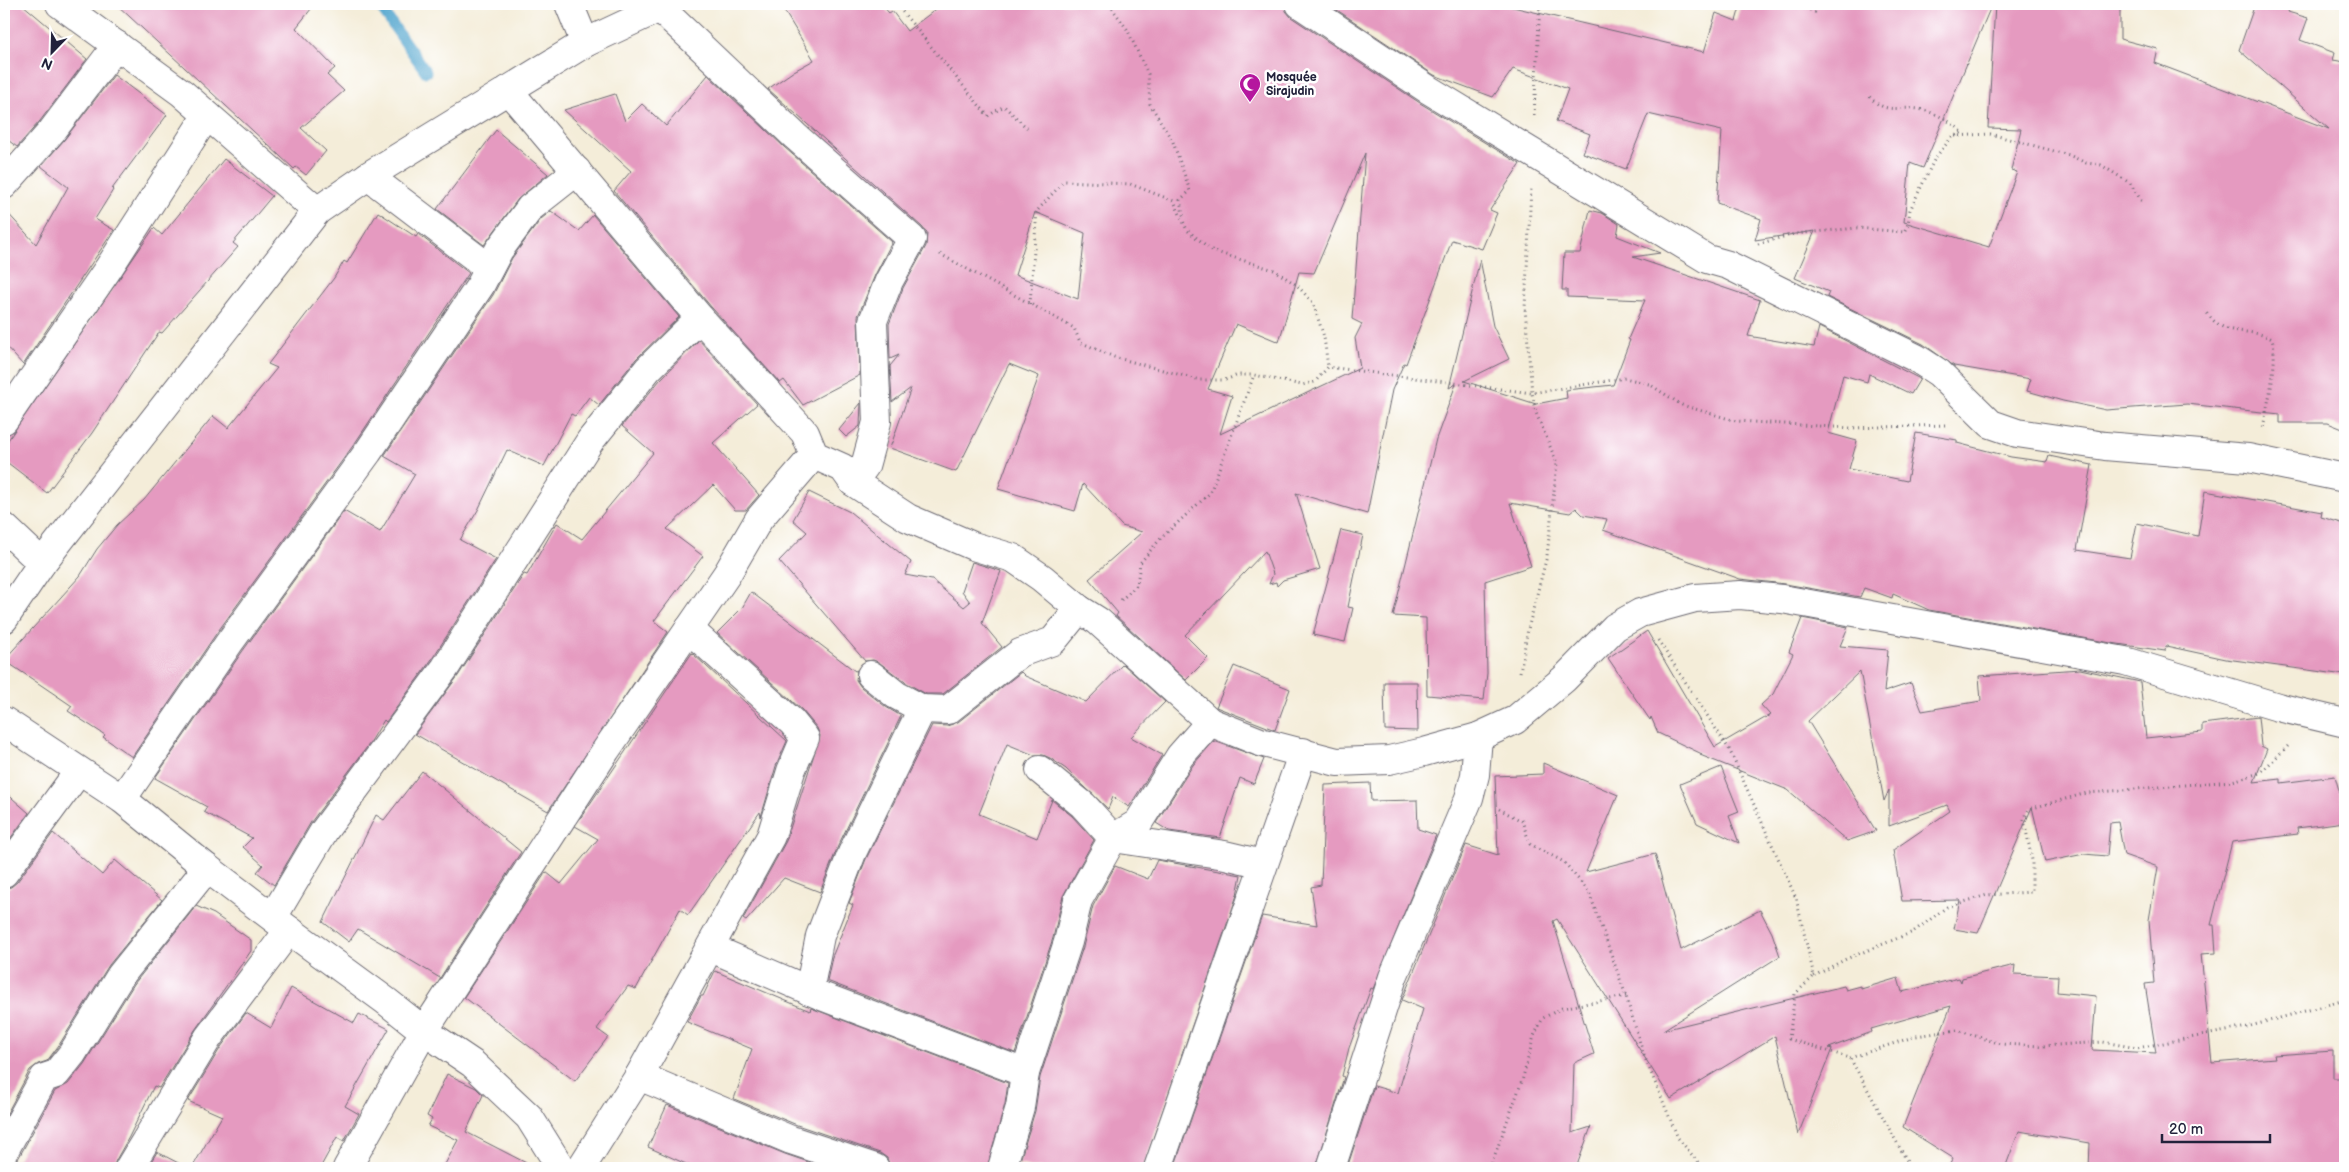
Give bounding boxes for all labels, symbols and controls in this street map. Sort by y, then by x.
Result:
north arrow [28,28,78,78]
text: N [39,54,55,73]
place label: Mosquée Sirajudin [1266,70,1317,99]
mosque icon: Mosquée Sirajudin [1238,72,1262,103]
scale bar [2162,1112,2269,1144]
text: 20 m [2169,1120,2203,1139]

